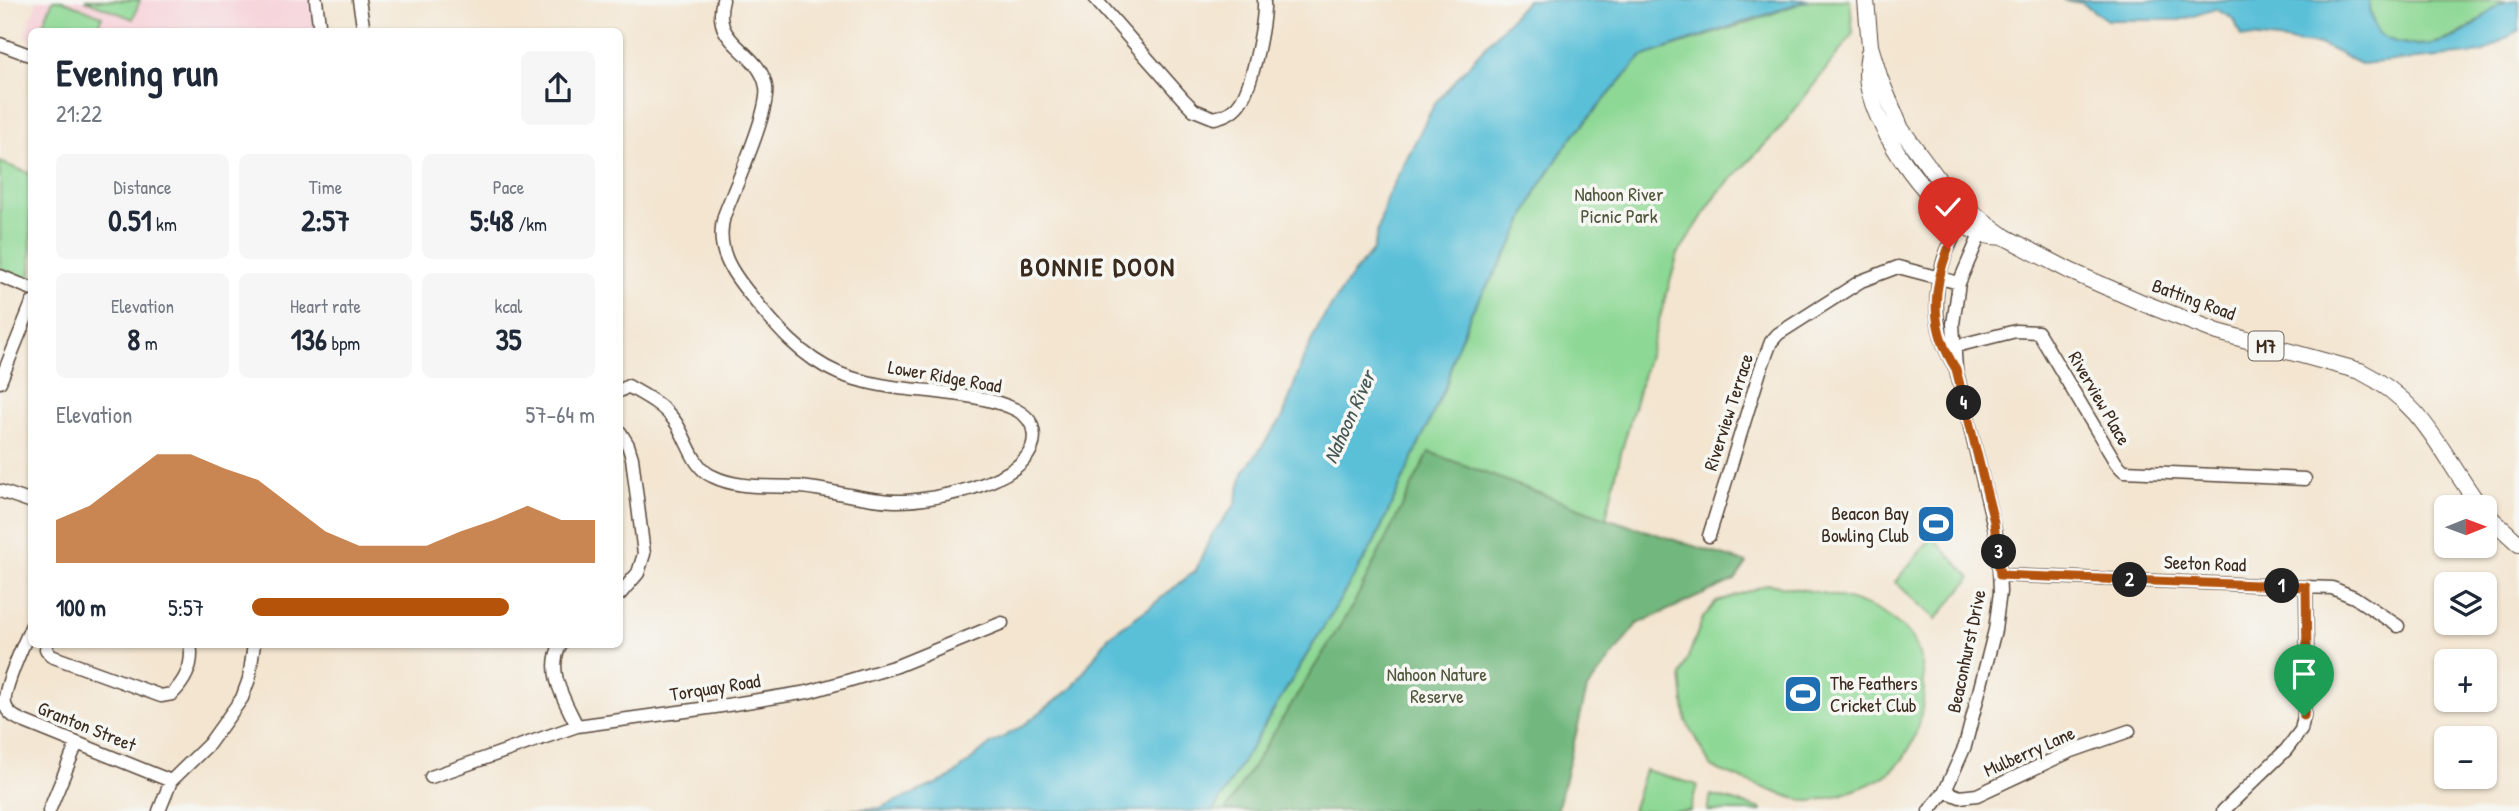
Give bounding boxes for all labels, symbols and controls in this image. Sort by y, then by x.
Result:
text: Evening run [56,46,219,98]
button: share [521,51,595,125]
text: 21:22 [56,98,102,129]
text: Distance [113,174,172,200]
text: Time [309,174,342,200]
text: Pace [493,174,524,200]
pin [1918,177,1978,249]
park label: Nahoon River Picnic Park [1574,181,1664,229]
icon: check [1929,188,1967,226]
text: 0.51 [108,200,152,240]
text: 2:57 [301,200,350,240]
text: 5:48 [470,200,514,240]
text: km [152,211,177,237]
text: /km [514,211,547,237]
district label: BONNIE DOON [1020,249,1176,284]
street label: Batting Road [2149,272,2240,326]
text: Elevation [111,293,174,319]
text: Heart rate [290,293,361,319]
text: kcal [495,293,522,319]
text: 8 [127,319,140,359]
text: 136 [291,319,327,359]
text: 35 [495,319,522,359]
text: m [140,330,158,356]
text: bpm [327,330,360,356]
road number: M7 [2248,332,2284,360]
street label: Riverview Place [2063,346,2138,450]
street label: Riverview Terrace [1697,350,1759,474]
street label: Lower Ridge Road [886,353,1004,399]
water label: Nahoon River [1316,363,1383,468]
pin: 4 [1946,386,1982,420]
text: 4 [1960,389,1967,415]
text: Elevation [56,399,132,430]
text: 57–64 m [525,399,595,430]
north arrow [2434,495,2497,558]
map controls [2434,495,2497,789]
place label: Beacon Bay Bowling Club [1821,500,1909,548]
sports icon: Beacon Bay Bowling Club [1915,503,1957,545]
pin: 3 [1982,534,2016,570]
text: 3 [1994,538,2003,564]
street label: Seeton Road [2164,549,2247,577]
pin: 2 [2112,562,2148,598]
text: 2 [2125,566,2134,592]
pin: 1 [2264,568,2300,604]
text: 1 [2278,572,2285,598]
button: layers [2434,572,2497,635]
street label: Beaconhurst Drive [1940,587,1992,715]
text: 100 m [56,592,106,623]
text: 5:57 [168,592,204,623]
pin [2274,644,2334,716]
button: + [2434,649,2497,712]
icon: arrive [2285,655,2323,693]
park label: Nahoon Nature Reserve [1387,661,1488,709]
street label: Torquay Road [668,667,763,707]
place label: The Feathers Cricket Club [1830,670,1918,718]
sports icon: The Feathers Cricket Club [1782,673,1824,715]
street label: Granton Street [34,694,140,758]
street label: Mulberry Lane [1979,719,2079,783]
button: − [2434,726,2497,789]

